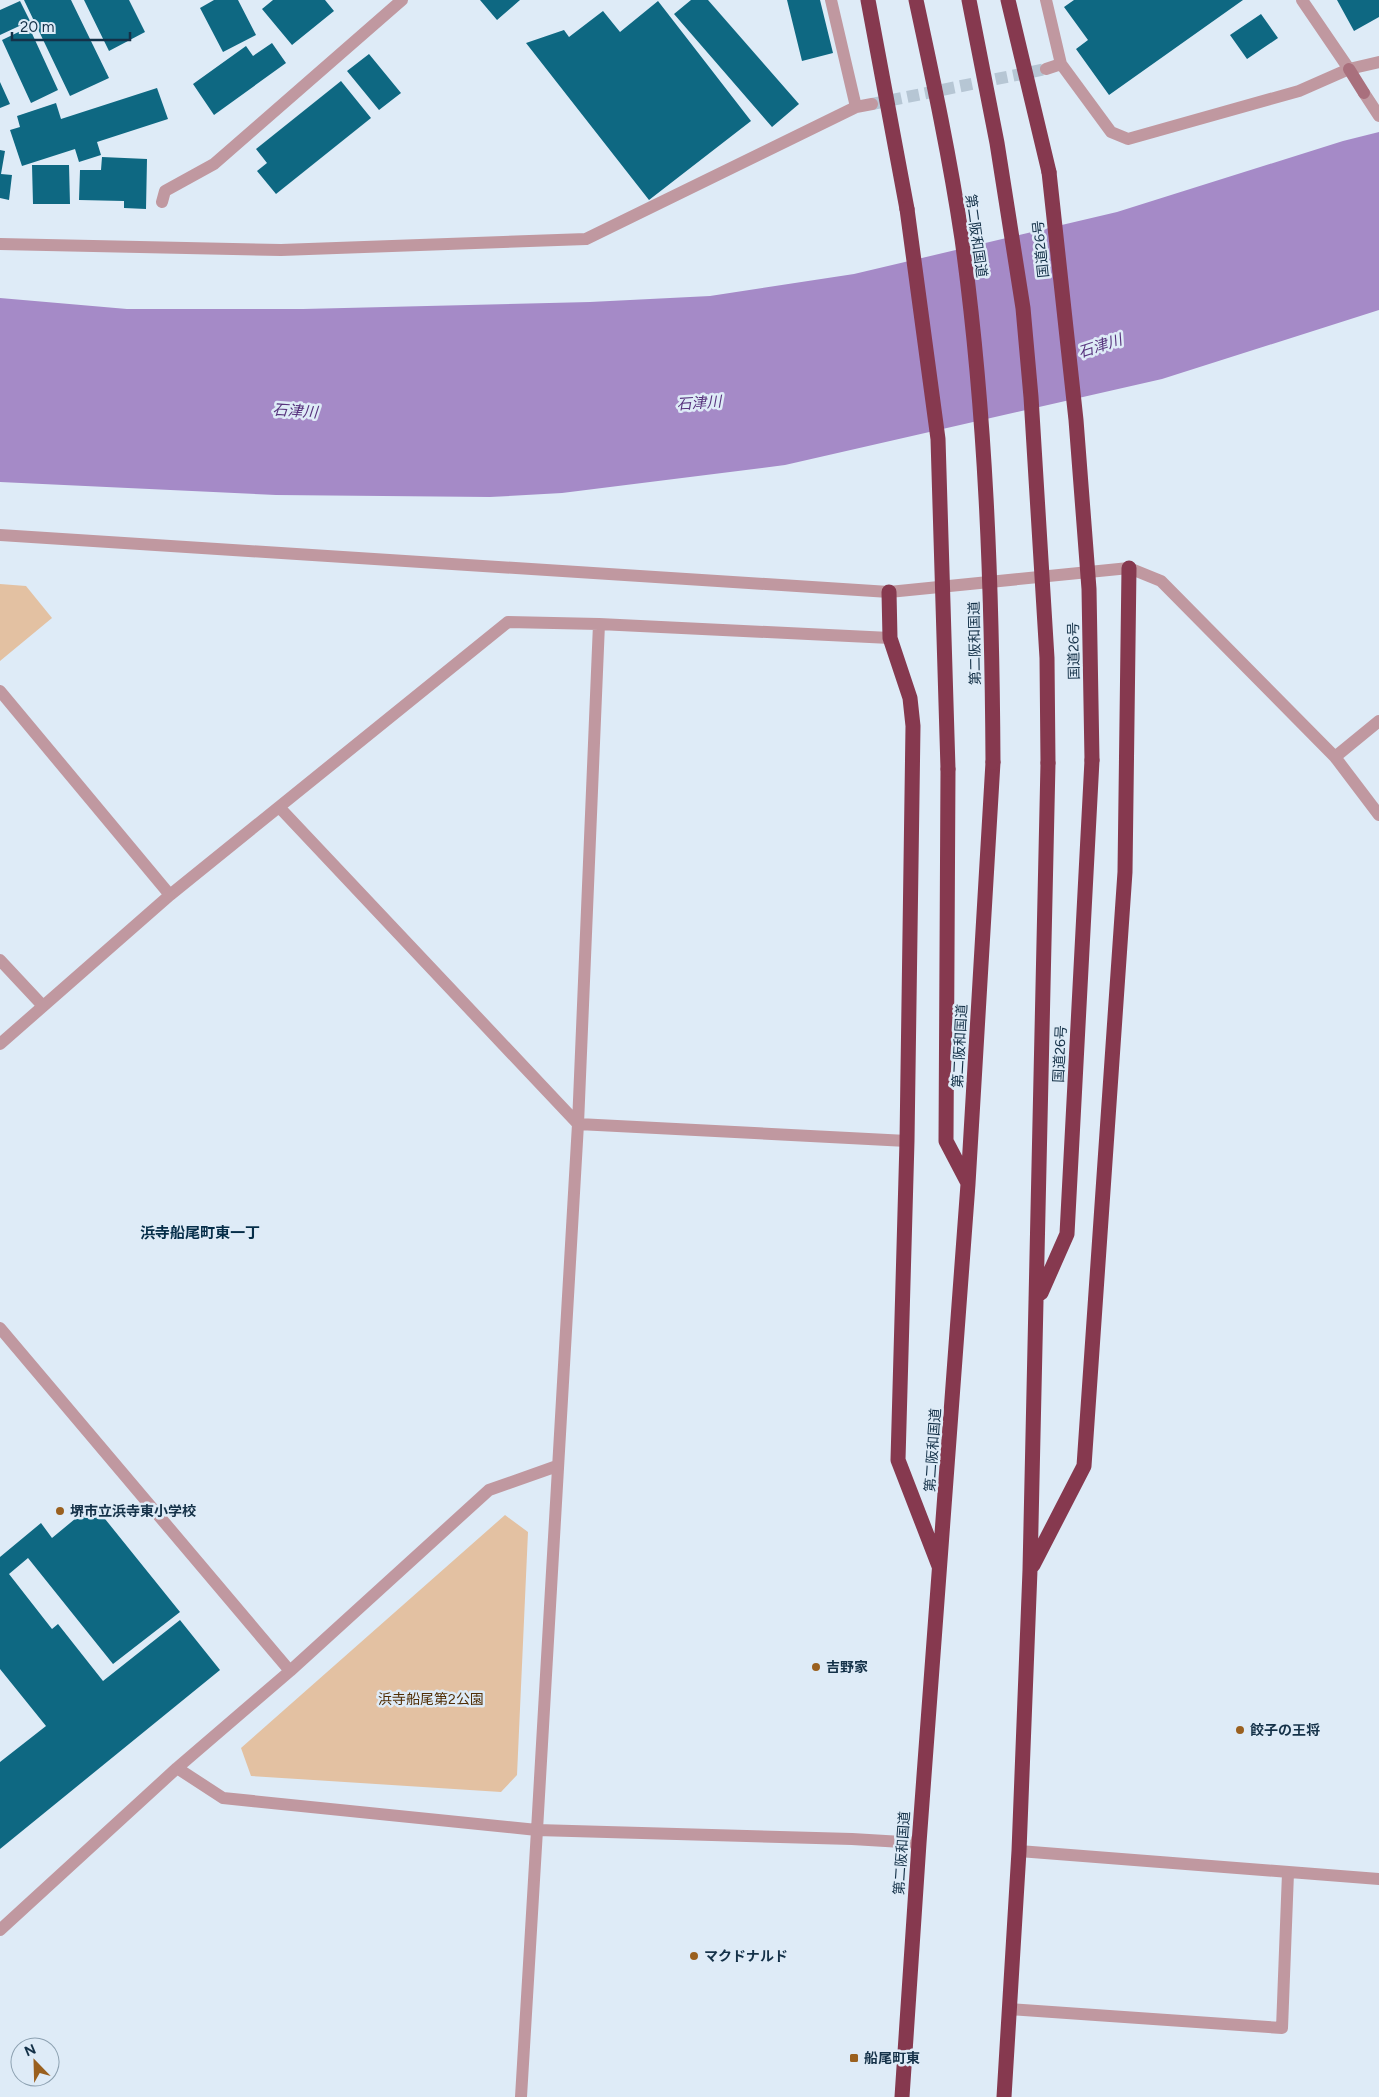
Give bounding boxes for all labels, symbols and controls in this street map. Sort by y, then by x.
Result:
scale bar [12,10,130,42]
text: 20 m [20,18,54,36]
street label: 第二阪和国道 [962,193,990,279]
street label: 国道26号 [1030,219,1052,279]
water label: 石津川 [1076,330,1126,362]
water label: 石津川 [676,392,724,414]
water label: 石津川 [272,400,320,422]
street label: 第二阪和国道 [966,601,984,685]
street label: 国道26号 [1065,622,1083,680]
street label: 第二阪和国道 [949,1004,971,1088]
street label: 国道26号 [1050,1025,1070,1083]
district label: 浜寺船尾町東一丁 [140,1224,260,1242]
street label: 第二阪和国道 [922,1408,944,1492]
place label: 堺市立浜寺東小学校 [70,1503,196,1520]
marker: 堺市立浜寺東小学校 [54,1505,66,1517]
place label: 吉野家 [826,1659,868,1676]
marker: 吉野家 [810,1661,822,1673]
park label: 浜寺船尾第2公園 [378,1691,484,1708]
place label: 餃子の王将 [1250,1722,1320,1739]
marker: 餃子の王将 [1234,1724,1246,1736]
street label: 第二阪和国道 [891,1811,913,1895]
place label: マクドナルド [704,1948,788,1965]
marker: マクドナルド [688,1950,700,1962]
north arrow [10,2037,60,2087]
text: N [22,2041,38,2060]
place label: 船尾町東 [864,2050,920,2067]
marker: 船尾町東 [848,2052,860,2064]

